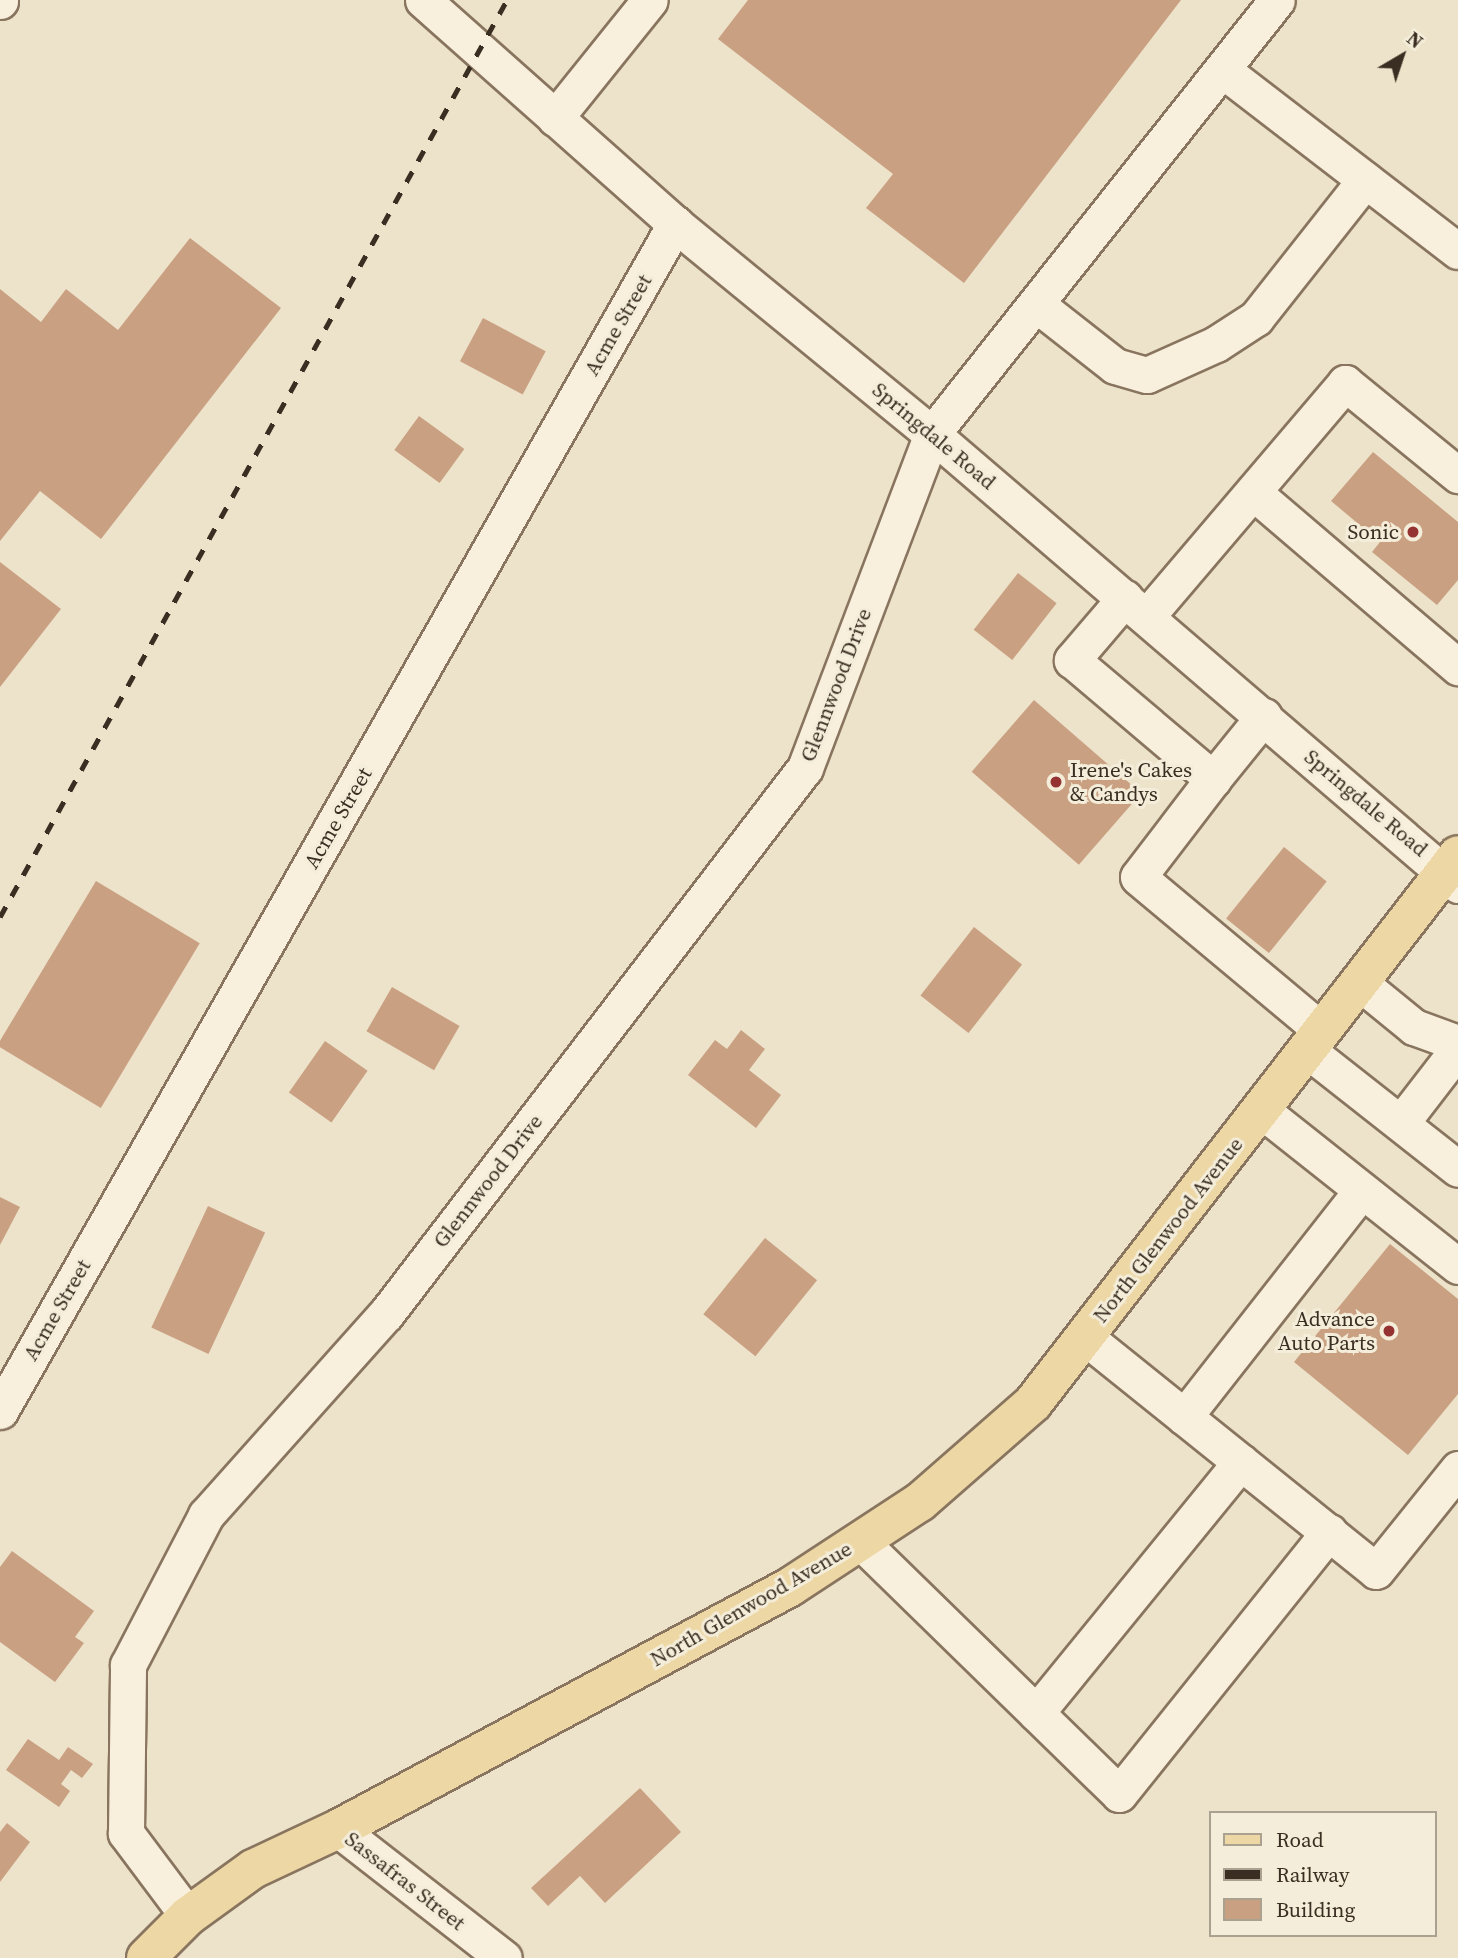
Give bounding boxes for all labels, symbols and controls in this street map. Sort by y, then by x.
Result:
north arrow [1367,21,1437,91]
text: N [1402,25,1429,54]
street label: Acme Street [579,270,657,380]
street label: Springdale Road [867,377,1001,495]
place label: Sonic [1347,519,1399,545]
marker: Sonic [1405,524,1421,540]
street label: Glennwood Drive [795,605,877,765]
street label: Springdale Road [1299,744,1433,862]
place label: Irene's Cakes & Candys [1070,757,1192,807]
street label: Acme Street [299,763,377,873]
marker: Irene's Cakes & Candys [1048,774,1064,790]
street label: Glennwood Drive [428,1109,548,1253]
street label: North Glenwood Avenue [1088,1132,1248,1328]
street label: Acme Street [18,1255,96,1365]
place label: Advance Auto Parts [1278,1306,1375,1356]
marker: Advance Auto Parts [1381,1323,1397,1339]
street label: North Glenwood Avenue [646,1536,856,1672]
legend [1210,1811,1437,1937]
text: Road [1276,1825,1324,1854]
street label: Sassafras Street [340,1826,470,1936]
text: Railway [1276,1860,1350,1889]
text: Building [1276,1895,1355,1924]

